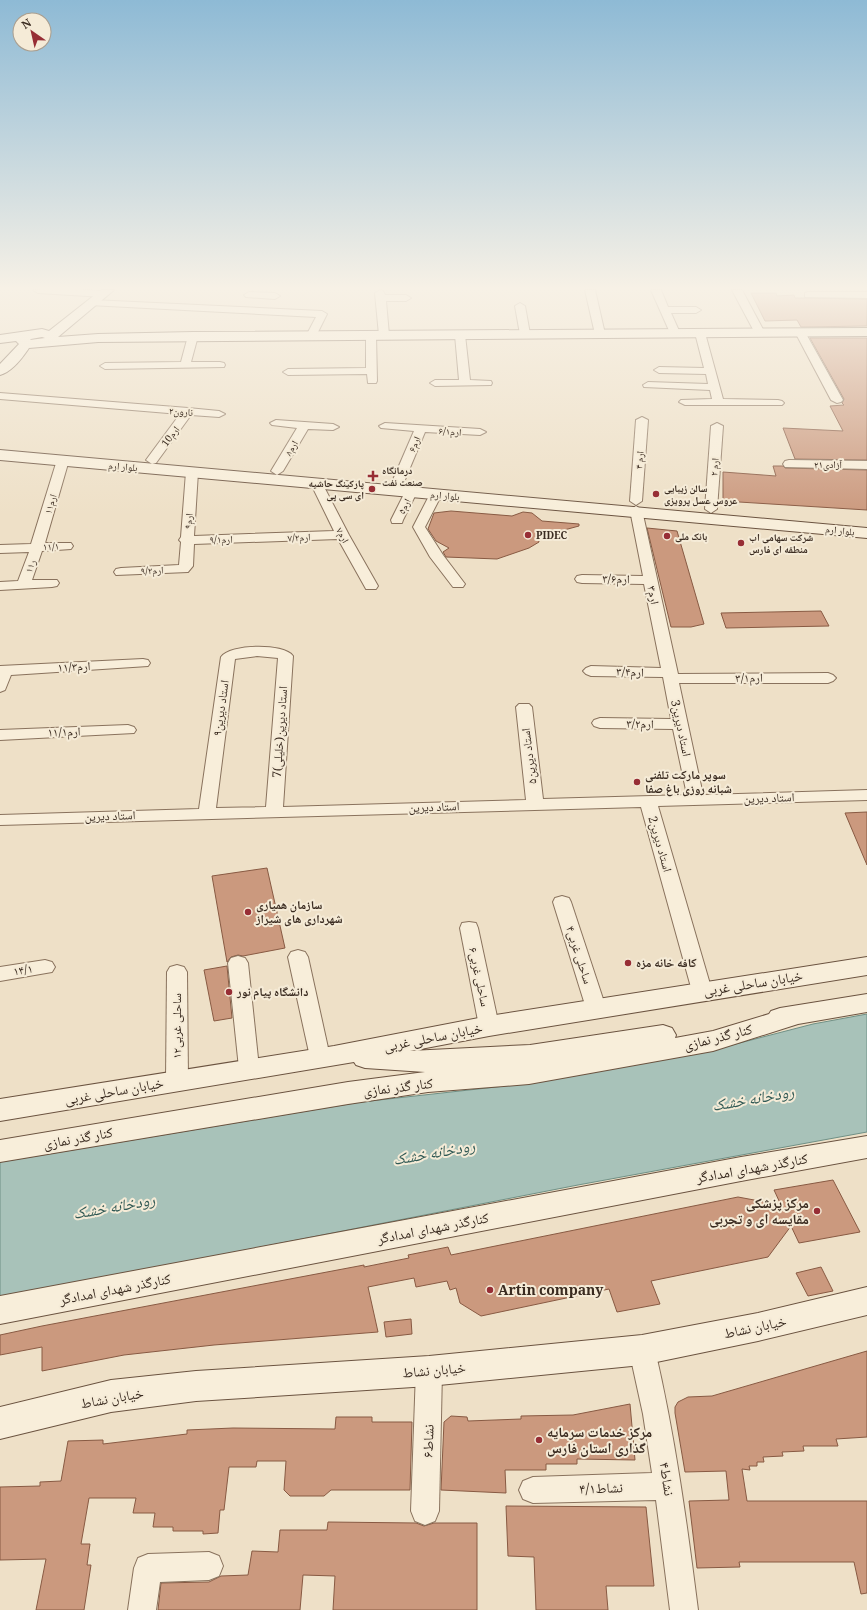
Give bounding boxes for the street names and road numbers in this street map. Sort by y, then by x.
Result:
street label: نارون۲ [168,403,194,422]
street label: ارم10 [158,423,185,451]
street label: ۶/۱ارم [438,423,462,442]
street label: ارم۶ [405,434,426,455]
street label: ارم۸ [281,438,304,460]
street label: ارم ۴ [631,451,650,470]
street label: آزادی۲۱ [814,457,842,474]
street label: بلوار ارم [107,458,139,477]
street label: ارم ۲ [706,458,725,477]
street label: بلوار ارم [429,487,461,506]
street label: ارم۱۱ [40,492,63,517]
street label: ارم۵ [394,496,416,518]
street label: ارم۹ [180,513,199,530]
street label: بلوار ارم [824,521,856,542]
street label: ارم۷ [330,525,353,547]
street label: ۷/۲ارم [287,529,311,548]
street label: ۹/۱ارم [209,532,233,549]
street label: ۱۱/۱ [43,539,60,556]
street label: ۱۱ر [21,557,42,575]
street label: ۹/۲ارم [140,562,164,581]
street label: ۳/۶ارم [602,570,630,591]
street label: ارم۳ [639,584,664,607]
street label: ۱۱/۳ارم [57,657,91,680]
street label: ۳/۴ارم [616,663,644,684]
street label: ۳/۱ارم [735,669,763,690]
street label: استاد دیرین۹ [208,679,237,737]
street label: 7استاد دیرین(خلیلی) [268,685,295,779]
street label: 3استاد دیرین [663,698,696,759]
street label: ۳/۲ارم [626,715,654,736]
street label: ۱۱/۱ارم [47,722,81,745]
street label: استاد دیرین۵ [517,727,544,785]
street label: استاد دیرین [743,788,795,811]
street label: استاد دیرین [408,797,460,820]
street label: استاد دیرین [84,806,136,829]
street label: 2استاد دیرین [641,814,677,875]
street label: ساحلی غربی۴ [558,924,597,987]
street label: ساحلی غربی۶ [461,946,494,1009]
street label: ۱۴/۱ [12,960,35,983]
street label: خیابان ساحلی غربی [702,965,805,1005]
street label: ساحلی غربی۱۲ [168,993,189,1059]
street label: خیابان ساحلی غربی [382,1018,485,1060]
street label: کنار گذر نمازی [682,1019,756,1059]
street label: خیابان ساحلی غربی [63,1072,166,1113]
street label: کنار گذر نمازی [362,1073,435,1105]
street label: کنار گذر نمازی [42,1122,115,1158]
street label: کنارگذر شهدای امدادگر [694,1148,810,1192]
street label: کنارگذر شهدای امدادگر [375,1207,491,1253]
street label: کنارگذر شهدای امدادگر [57,1268,173,1314]
street label: خیابان نشاط [722,1311,789,1347]
street label: خیابان نشاط [401,1357,467,1387]
street label: خیابان نشاط [79,1383,146,1417]
street label: نشاط۶ [417,1424,443,1458]
street label: نشاط۴ [651,1461,680,1498]
street label: نشاط۴/۱ [579,1477,624,1503]

